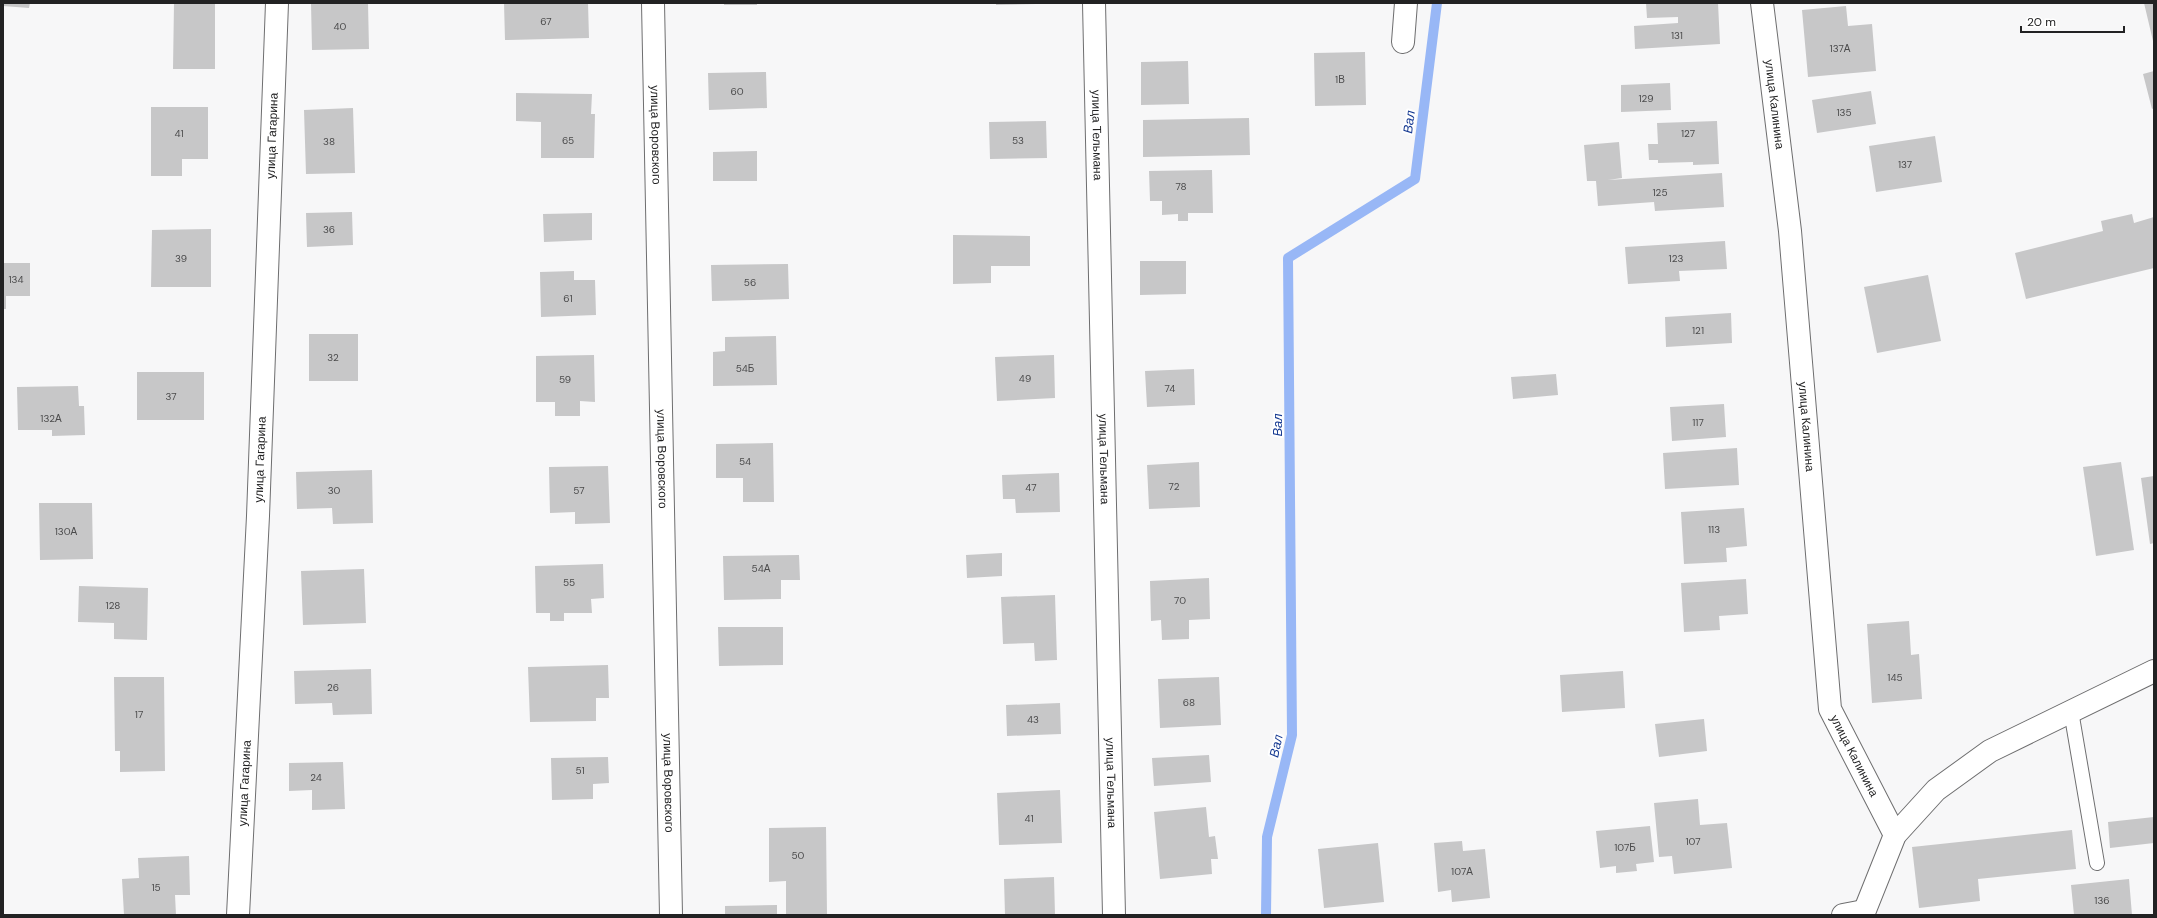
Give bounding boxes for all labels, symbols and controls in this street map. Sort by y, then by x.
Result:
scale bar [2021,8,2124,34]
text: 20 m [2027,14,2056,30]
house number: 67 [540,15,552,28]
house number: 40 [334,20,347,33]
house number: 131 [1671,29,1683,42]
house number: 137А [1830,42,1851,55]
street label: улица Калинина [1761,58,1788,150]
house number: 1В [1335,73,1345,86]
street label: улица Воровского [647,85,665,185]
house number: 60 [730,85,744,98]
street label: улица Тельмана [1088,89,1106,181]
street label: улица Гагарина [262,92,282,179]
house number: 129 [1638,92,1654,105]
house number: 135 [1836,106,1852,119]
water label: Вал [1399,109,1419,134]
house number: 41 [174,127,184,140]
house number: 127 [1681,127,1695,140]
house number: 65 [562,134,574,147]
house number: 53 [1012,134,1024,147]
house number: 38 [323,135,335,148]
house number: 137 [1898,158,1912,171]
house number: 78 [1175,180,1187,193]
house number: 125 [1653,186,1667,199]
house number: 36 [323,223,335,236]
house number: 39 [175,252,187,265]
house number: 123 [1669,252,1683,265]
house number: 134 [8,273,24,286]
house number: 56 [744,276,756,289]
house number: 61 [563,292,573,305]
house number: 121 [1692,324,1704,337]
house number: 32 [327,351,339,364]
house number: 54Б [736,362,755,375]
house number: 49 [1019,372,1031,385]
house number: 59 [559,373,571,386]
street label: улица Калинина [1795,381,1818,473]
house number: 74 [1165,382,1175,395]
house number: 37 [165,390,177,403]
street label: улица Воровского [653,409,671,509]
house number: 132А [40,412,62,425]
street label: улица Тельмана [1095,413,1113,505]
water label: Вал [1269,413,1286,437]
street label: улица Гагарина [250,416,270,503]
house number: 117 [1692,416,1704,429]
house number: 54 [739,455,751,468]
house number: 72 [1169,480,1180,493]
house number: 47 [1025,481,1037,494]
house number: 30 [328,484,341,497]
house number: 57 [573,484,585,497]
house number: 113 [1708,523,1720,536]
house number: 130А [55,525,78,538]
house number: 54А [752,562,771,575]
house number: 55 [563,576,575,589]
house number: 70 [1174,594,1186,607]
house number: 128 [106,599,120,612]
house number: 145 [1887,671,1903,684]
house number: 26 [327,681,339,694]
house number: 68 [1183,696,1195,709]
house number: 17 [135,708,143,721]
street label: улица Калинина [1826,712,1882,800]
house number: 43 [1027,713,1039,726]
water label: Вал [1265,732,1287,759]
street label: улица Воровского [659,733,677,833]
street label: улица Тельмана [1102,737,1120,829]
street label: улица Гагарина [234,739,255,827]
house number: 51 [575,764,585,777]
house number: 24 [310,771,322,784]
house number: 41 [1024,812,1034,825]
house number: 107 [1685,835,1701,848]
house number: 107Б [1614,841,1636,854]
house number: 50 [792,849,805,862]
house number: 107А [1451,865,1473,878]
house number: 15 [151,881,161,894]
house number: 136 [2094,894,2110,907]

